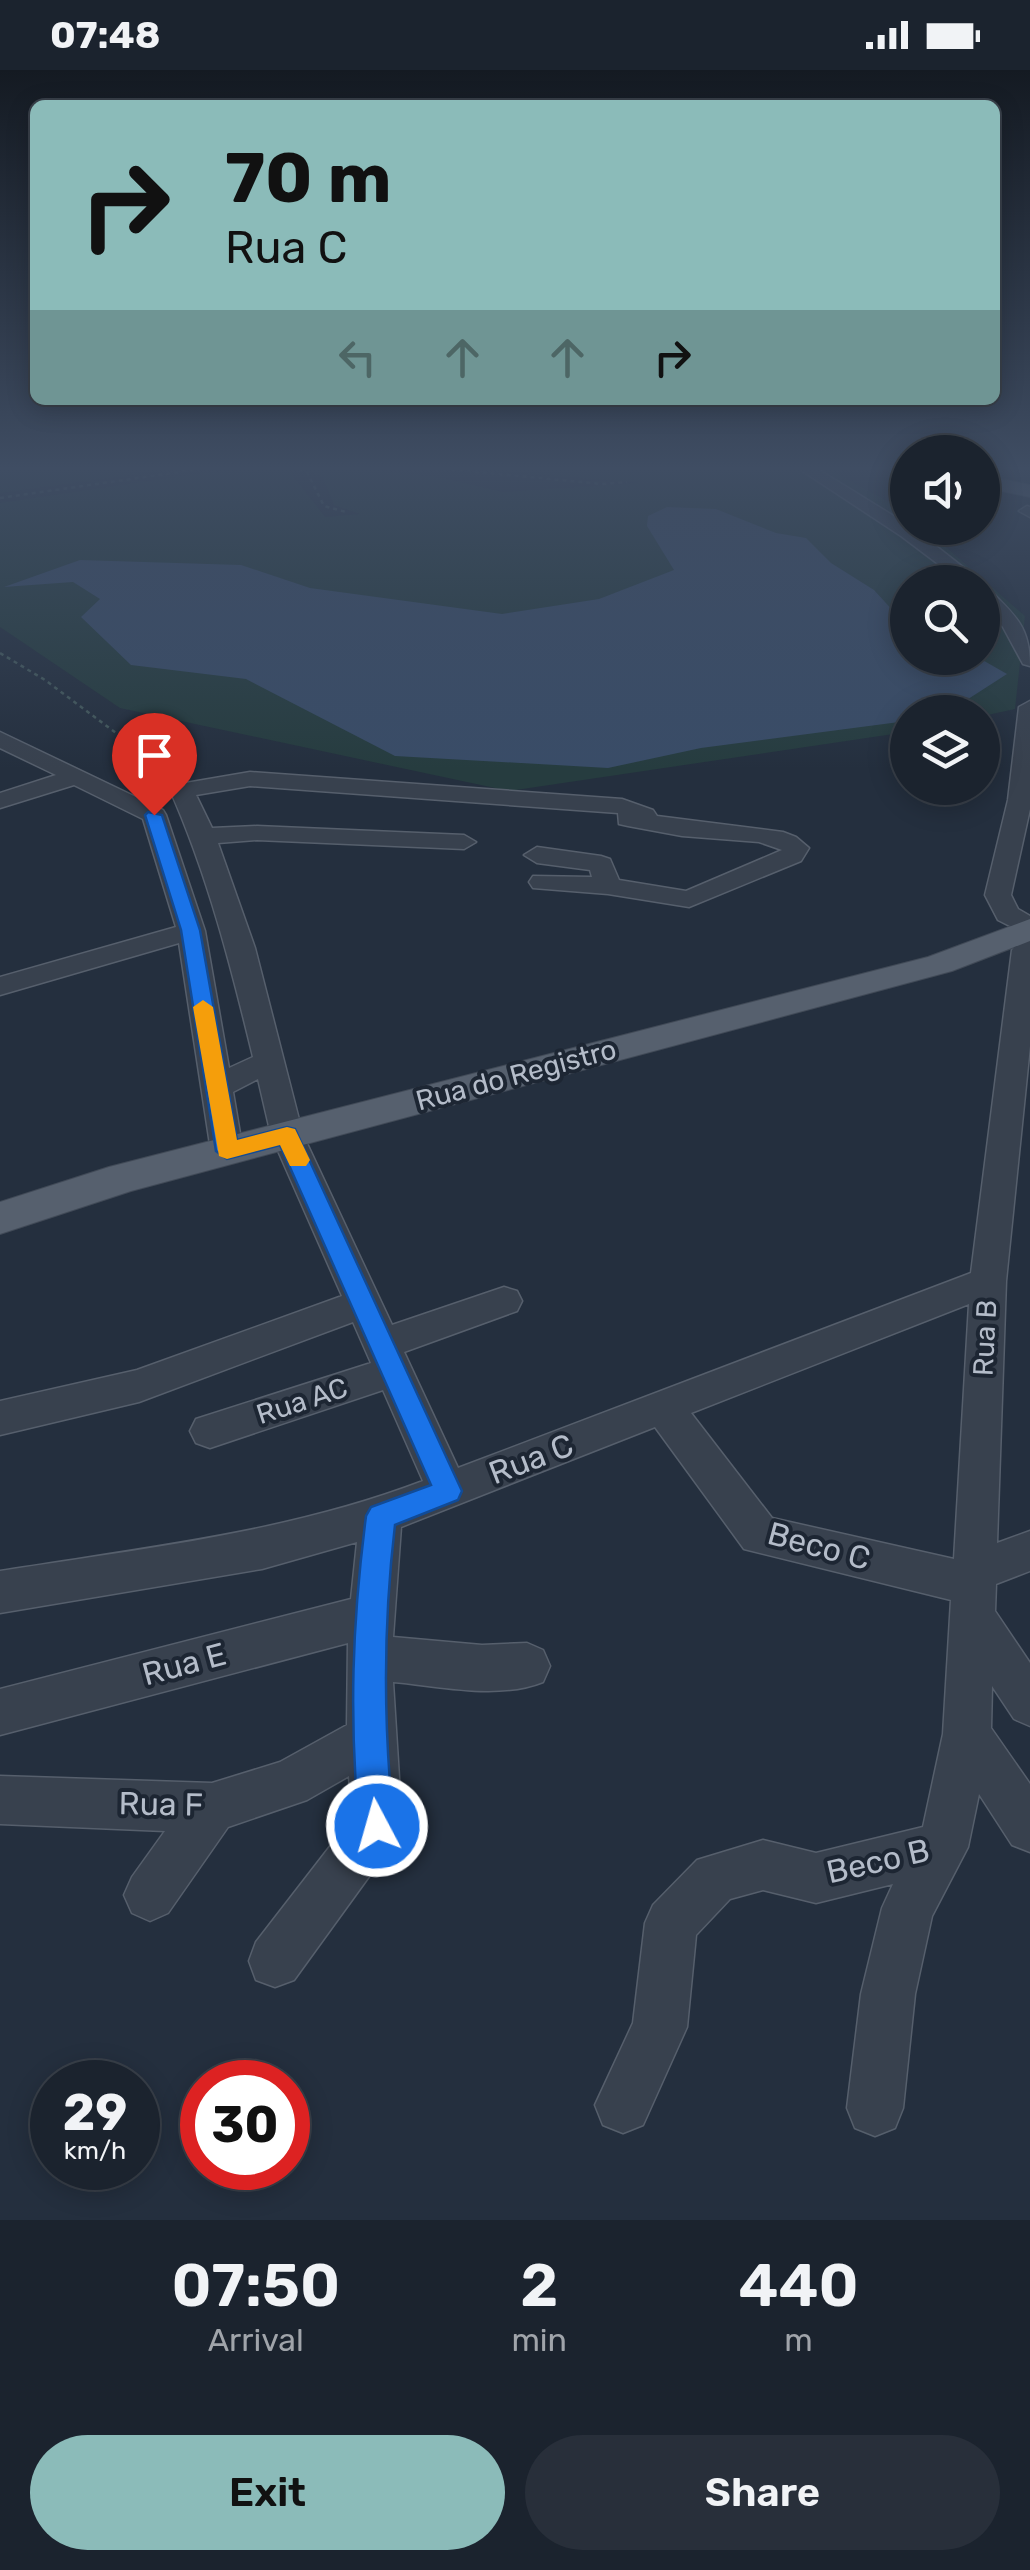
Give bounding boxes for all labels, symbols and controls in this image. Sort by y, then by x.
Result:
text: 07:48 [50,12,160,58]
text: 70 m [225,137,392,220]
icon: right [60,140,190,270]
text: Rua C [225,221,347,274]
icon: left [330,330,385,385]
icon: ahead [435,330,490,385]
icon: ahead [540,330,595,385]
icon: right [645,330,700,385]
map controls [890,435,1000,805]
button: sound [890,435,1000,545]
button: search [890,565,1000,675]
button: layers [890,695,1000,805]
pin [112,713,197,816]
icon: arrive [127,728,182,783]
street label: Rua do Registro [412,1032,620,1118]
street label: Rua B [967,1299,1003,1377]
street label: Rua AC [252,1371,352,1431]
street label: Rua C [484,1426,578,1492]
street label: Beco C [764,1514,874,1578]
street label: Rua E [138,1635,230,1693]
position arrow [325,1774,429,1878]
street label: Rua F [118,1784,204,1824]
street label: Beco B [823,1831,933,1891]
speed limit sign: 30 [180,2060,310,2190]
text: 29 [63,2083,127,2143]
text: km/h [64,2136,126,2165]
text: 07:50 [171,2250,340,2321]
text: 2 [520,2250,558,2321]
text: 440 [738,2250,859,2321]
text: Arrival [208,2321,304,2359]
text: min [511,2321,567,2359]
text: m [784,2321,813,2359]
button: Exit [30,2435,505,2550]
button: Share [525,2435,1000,2550]

